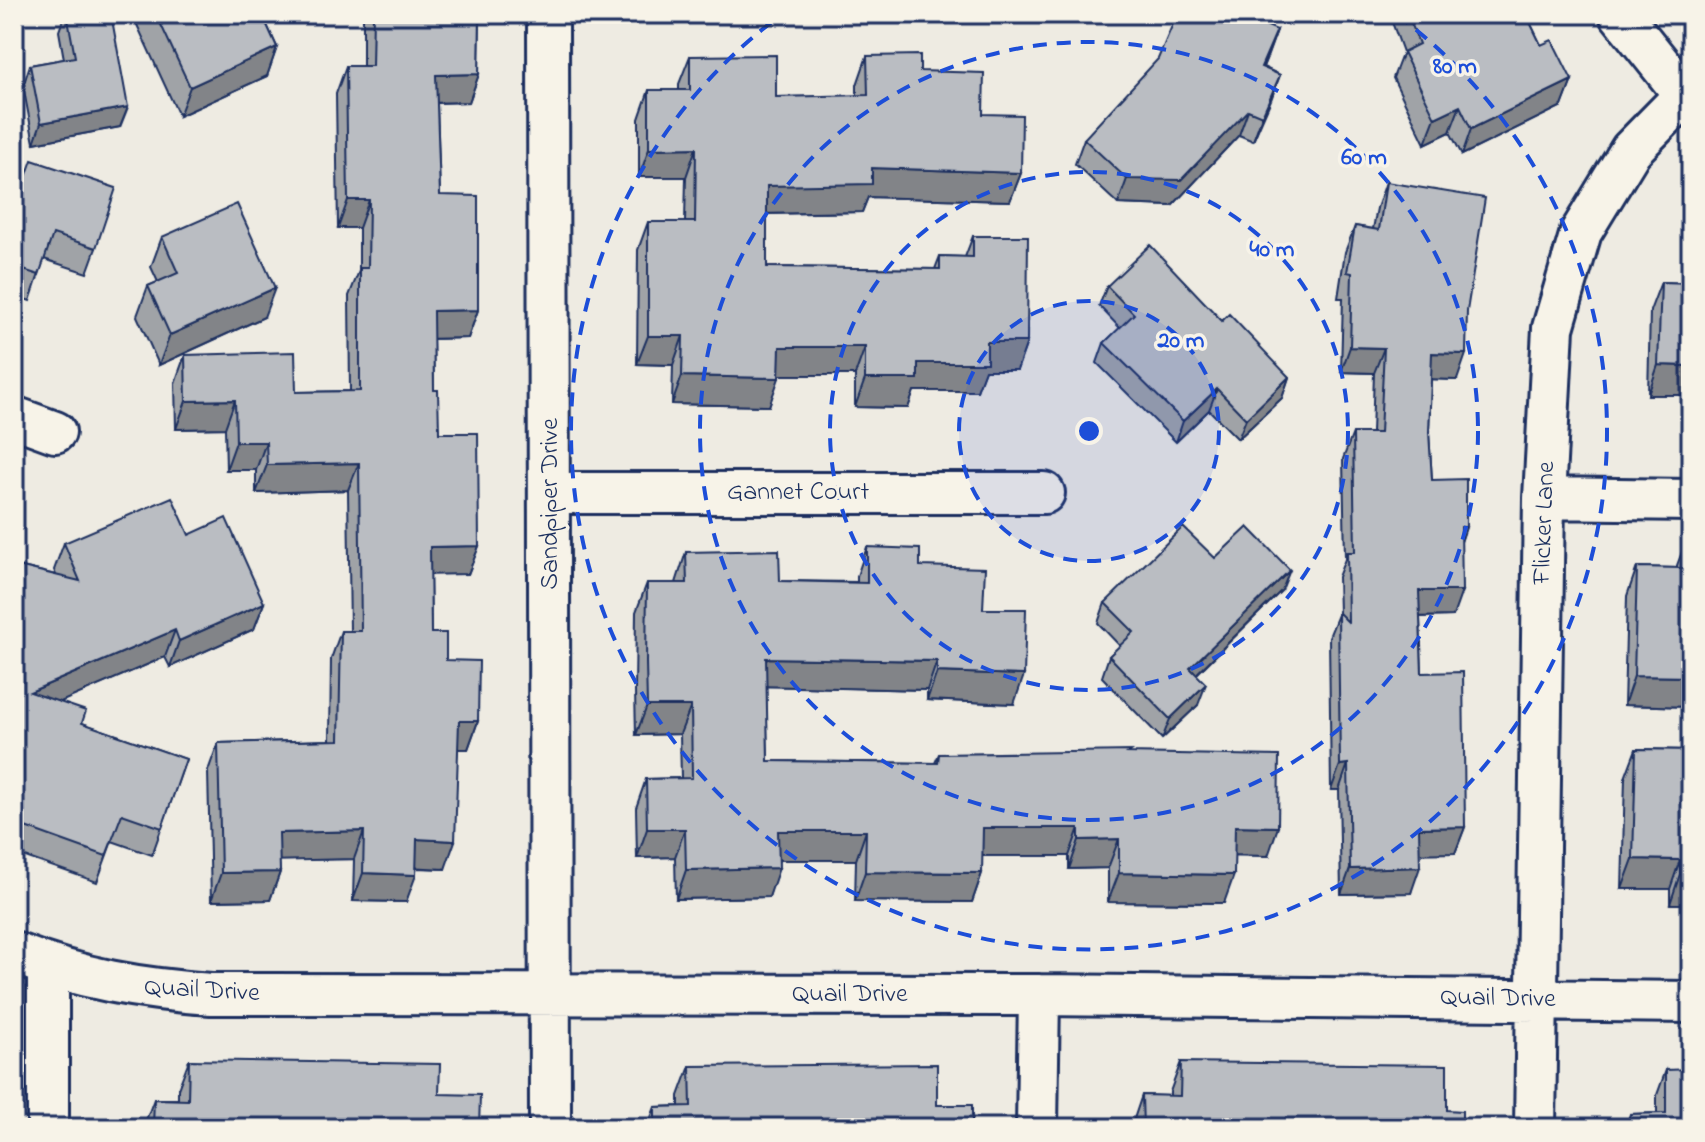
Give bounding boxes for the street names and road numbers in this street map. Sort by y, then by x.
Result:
street label: Sandpiper Drive [532,418,570,590]
street label: Flicker Lane [1524,460,1566,586]
street label: Gannet Court [727,474,869,512]
street label: Quail Drive [143,969,261,1013]
street label: Quail Drive [792,976,908,1014]
street label: Quail Drive [1440,979,1556,1019]

